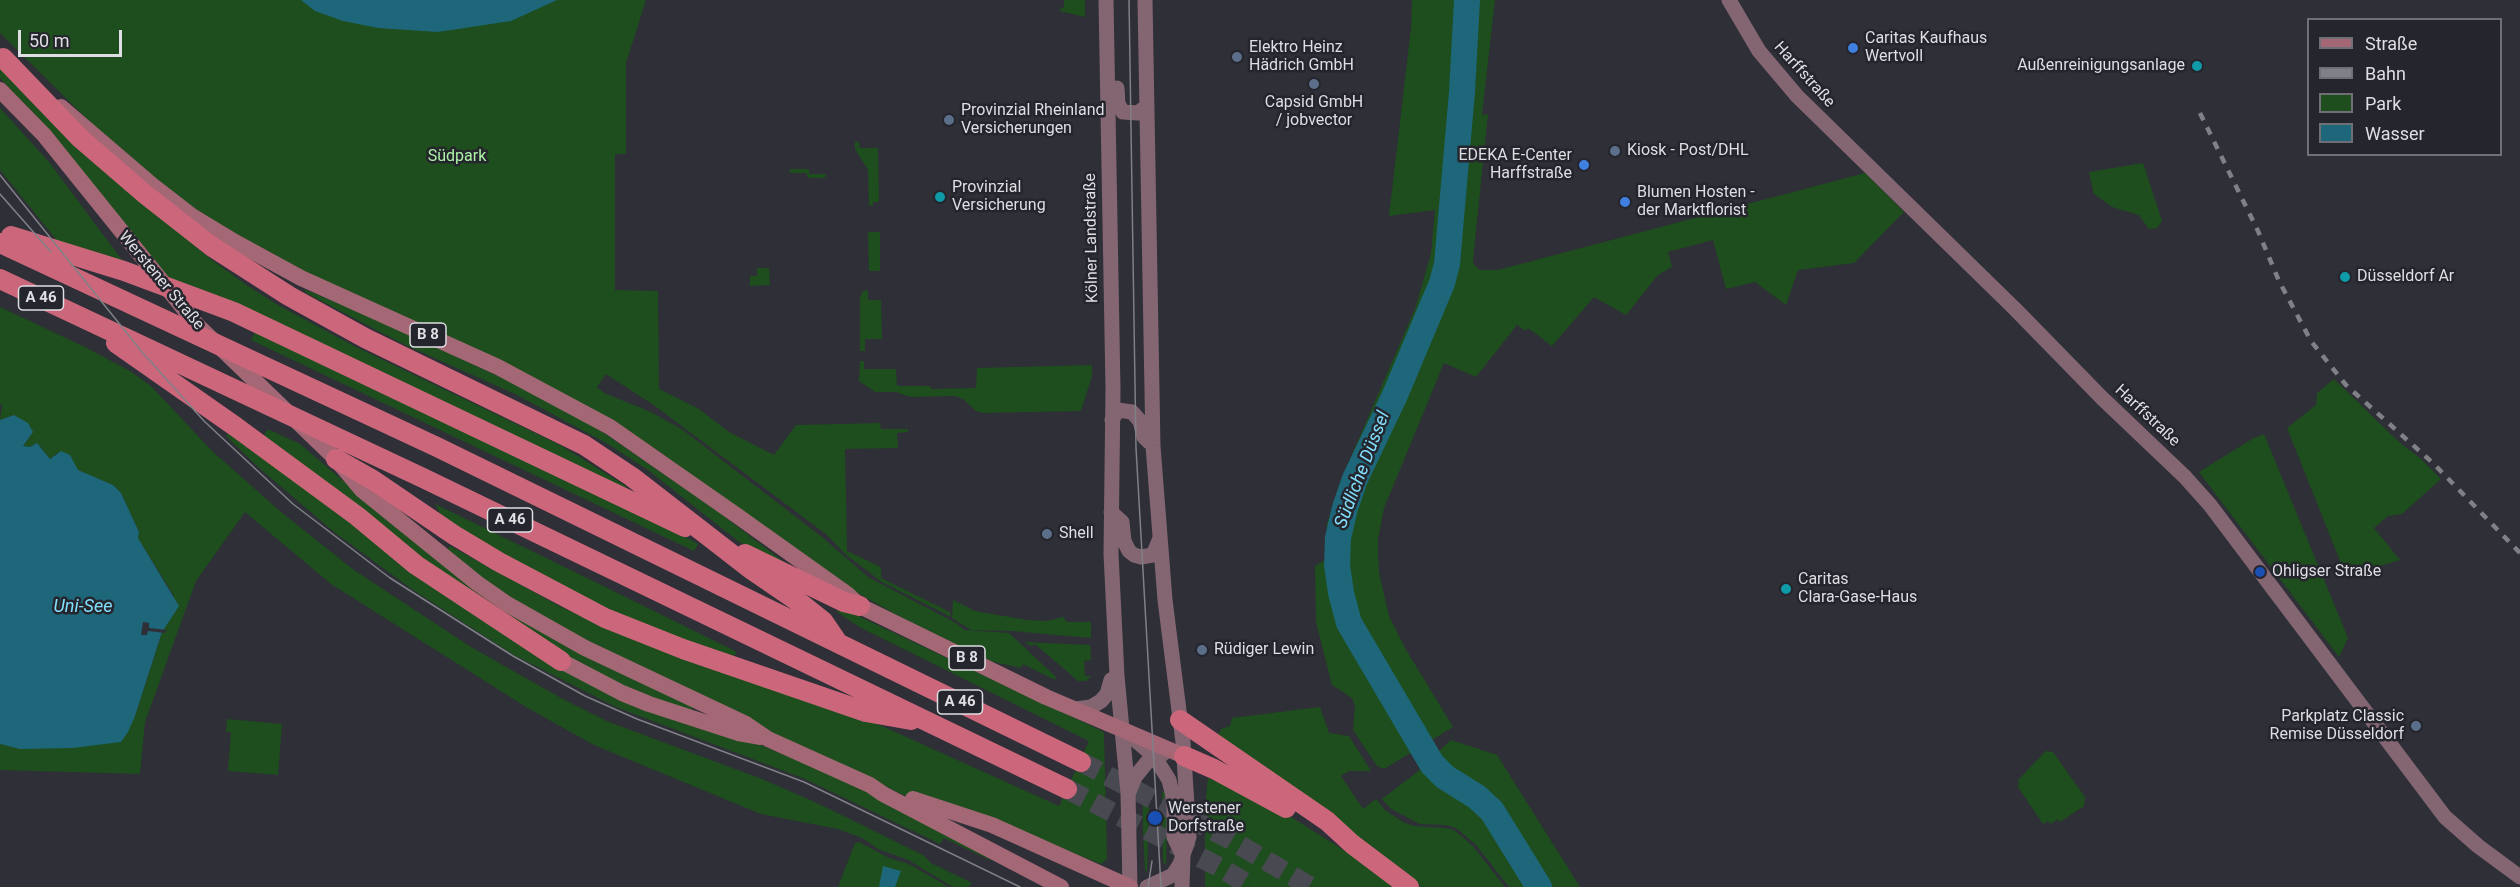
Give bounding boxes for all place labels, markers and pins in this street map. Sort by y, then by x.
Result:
place label: Caritas Kaufhaus Wertvoll [1865,29,1987,67]
place label: Elektro Heinz Hädrich GmbH [1249,38,1354,76]
marker: Caritas Kaufhaus Wertvoll [1846,41,1860,55]
marker: Elektro Heinz Hädrich GmbH [1230,50,1244,64]
place label: Außenreinigungsanlage [2017,56,2185,76]
marker: Außenreinigungsanlage [2190,59,2204,73]
marker: Capsid GmbH / jobvector [1307,77,1321,91]
place label: Capsid GmbH / jobvector [1265,93,1363,131]
place label: Provinzial Rheinland Versicherungen [961,101,1105,139]
marker: Provinzial Rheinland Versicherungen [942,113,956,127]
place label: Kiosk - Post/DHL [1627,141,1749,161]
marker: Kiosk - Post/DHL [1608,144,1622,158]
place label: EDEKA E-Center Harffstraße [1458,146,1572,184]
marker: EDEKA E-Center Harffstraße [1577,158,1591,172]
place label: Provinzial Versicherung [952,178,1046,216]
place label: Blumen Hosten - der Marktflorist [1637,183,1755,221]
marker: Provinzial Versicherung [933,190,947,204]
marker: Blumen Hosten - der Marktflorist [1618,195,1632,209]
place label: Düsseldorf Ar [2357,267,2454,287]
marker: Düsseldorf Ar [2338,270,2352,284]
place label: Shell [1059,524,1094,544]
marker: Shell [1040,527,1054,541]
place label: Ohligser Straße [2272,562,2381,582]
marker: Ohligser Straße [2253,565,2267,579]
place label: Caritas Clara-Gase-Haus [1798,570,1917,608]
marker: Caritas Clara-Gase-Haus [1779,582,1793,596]
place label: Rüdiger Lewin [1214,640,1314,660]
marker: Rüdiger Lewin [1195,643,1209,657]
place label: Parkplatz Classic Remise Düsseldorf [2270,707,2404,745]
marker: Parkplatz Classic Remise Düsseldorf [2409,719,2423,733]
place label: Werstener Dorfstraße [1168,799,1244,837]
marker: Werstener Dorfstraße [1146,809,1164,827]

